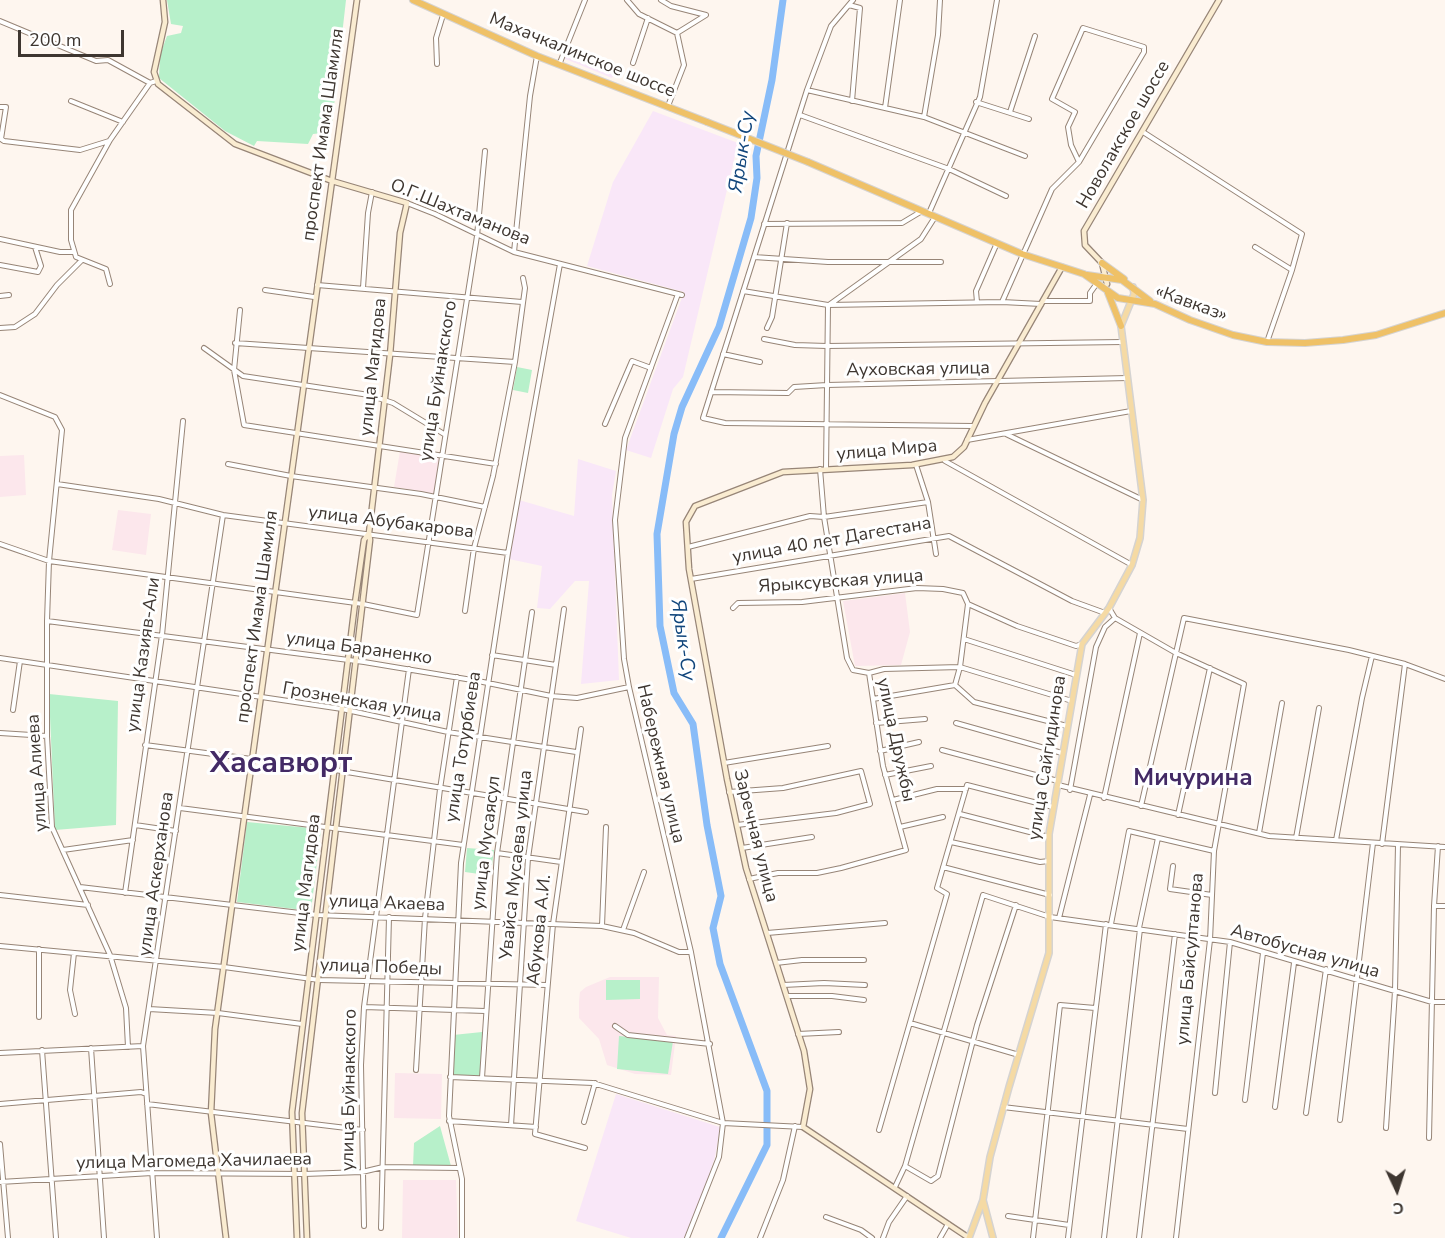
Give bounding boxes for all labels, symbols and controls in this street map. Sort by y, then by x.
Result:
street label: Махачкалинское шоссе [486,9,678,103]
scale bar [21,18,128,56]
street label: проспект Имама Шамиля [298,27,350,243]
text: 200 m [29,28,81,52]
street label: Новолакское шоссе [1073,57,1175,213]
water label: Ярык-Су [725,109,761,195]
street label: О.Г.Шахтаманова [387,175,533,251]
street label: «Кавказ» [1152,281,1230,327]
street label: улица Магидова [356,297,392,437]
street label: улица Буйнакского [416,299,462,463]
street label: Ауховская улица [846,358,990,382]
street label: улица Мира [836,436,938,466]
street label: улица Абубакарова [307,502,475,544]
street label: проспект Имама Шамиля [232,509,284,725]
street label: улица 40 лет Дагестана [731,513,933,569]
street label: Ярыксувская улица [758,565,924,599]
street label: улица Казияв-Али [122,576,166,734]
water label: Ярык-Су [664,598,700,682]
street label: улица Бараненко [285,628,433,670]
street label: улица Тотурбиева [441,670,487,824]
street label: улица Сайгидинова [1024,674,1072,842]
street label: улица Дружбы [871,676,919,804]
street label: Грозненская улица [281,678,443,728]
street label: Набережная улица [631,682,689,846]
street label: улица Алиева [23,713,53,833]
district label: Хасавюрт [210,747,352,783]
district label: Мичурина [1133,765,1253,793]
street label: Заречная улица [728,767,782,905]
street label: Увайса Мусаева улица [496,769,538,961]
street label: улица Мусаясул [468,775,506,911]
street label: улица Аскерханова [135,790,179,958]
street label: улица Магидова [288,813,326,953]
street label: улица Байсултанова [1173,872,1209,1046]
street label: Абукова А.И. [523,874,557,986]
street label: улица Акаева [328,891,446,917]
street label: Автобусная улица [1228,920,1382,984]
street label: улица Победы [319,955,443,981]
street label: улица Буйнакского [338,1009,362,1171]
street label: улица Магомеда Хачилаева [76,1149,312,1175]
north arrow [1367,1160,1427,1220]
text: С [1392,1197,1404,1219]

